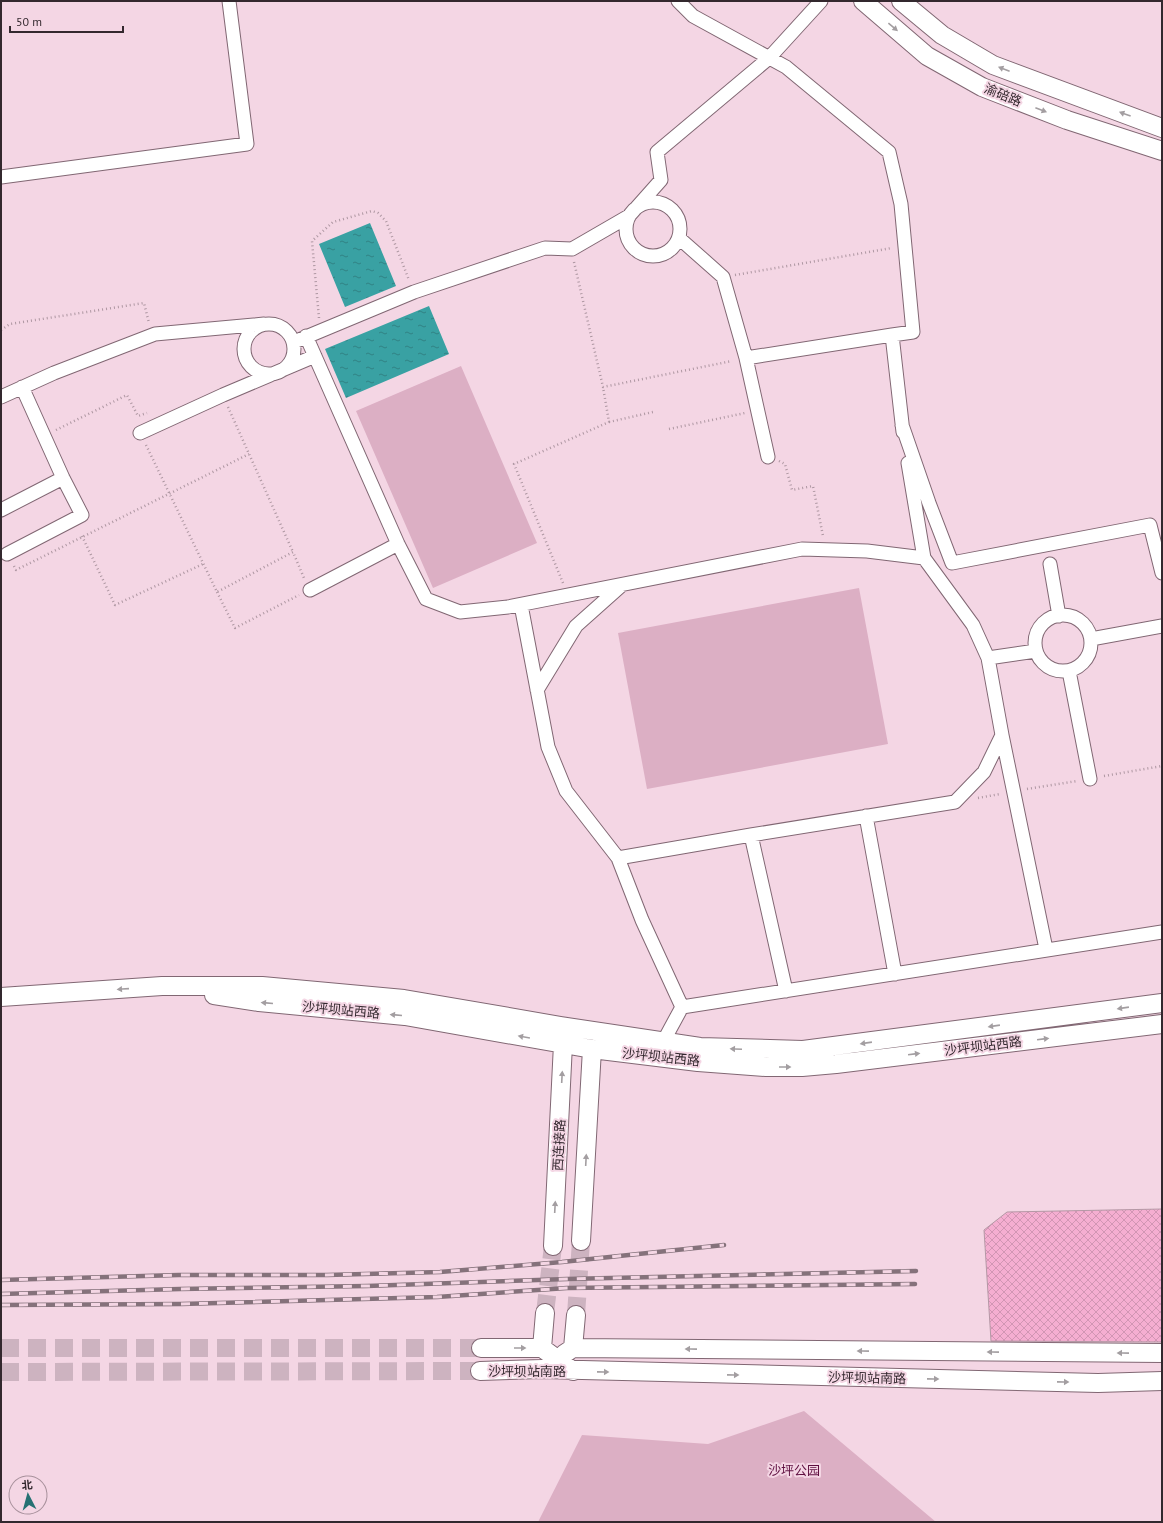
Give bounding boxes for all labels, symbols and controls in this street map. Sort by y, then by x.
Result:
scale bar [10,8,123,34]
text: 50 m [16,14,42,29]
one-way arrow [887,22,898,31]
one-way arrow [997,65,1009,71]
street label: 渝碚路 [982,80,1024,110]
one-way arrow [1036,107,1048,113]
one-way arrow [1119,111,1131,117]
one-way arrow [116,986,129,992]
street label: 沙坪坝站西路 [301,998,381,1022]
one-way arrow [261,999,273,1006]
one-way arrow [1117,1005,1129,1012]
one-way arrow [390,1012,402,1018]
one-way arrow [988,1022,1001,1029]
street label: 沙坪坝站西路 [943,1033,1023,1059]
one-way arrow [518,1034,531,1040]
one-way arrow [1037,1036,1049,1042]
one-way arrow [860,1040,872,1046]
street label: 沙坪坝站西路 [621,1044,701,1070]
one-way arrow [730,1045,742,1052]
one-way arrow [908,1051,920,1058]
one-way arrow [779,1064,792,1070]
one-way arrow [559,1070,565,1083]
street label: 西连接路 [549,1119,569,1171]
one-way arrow [583,1153,589,1166]
one-way arrow [552,1201,559,1213]
one-way arrow [514,1345,527,1351]
one-way arrow [684,1346,697,1352]
one-way arrow [856,1348,869,1354]
one-way arrow [986,1349,999,1355]
one-way arrow [1116,1350,1129,1356]
street label: 沙坪坝站南路 [488,1363,566,1380]
one-way arrow [597,1369,610,1375]
street label: 沙坪坝站南路 [828,1369,906,1387]
one-way arrow [727,1371,739,1378]
one-way arrow [927,1376,940,1382]
one-way arrow [1057,1379,1070,1385]
park label: 沙坪公园 [768,1462,820,1479]
north arrow [8,1475,48,1515]
text: 北 [21,1478,33,1493]

